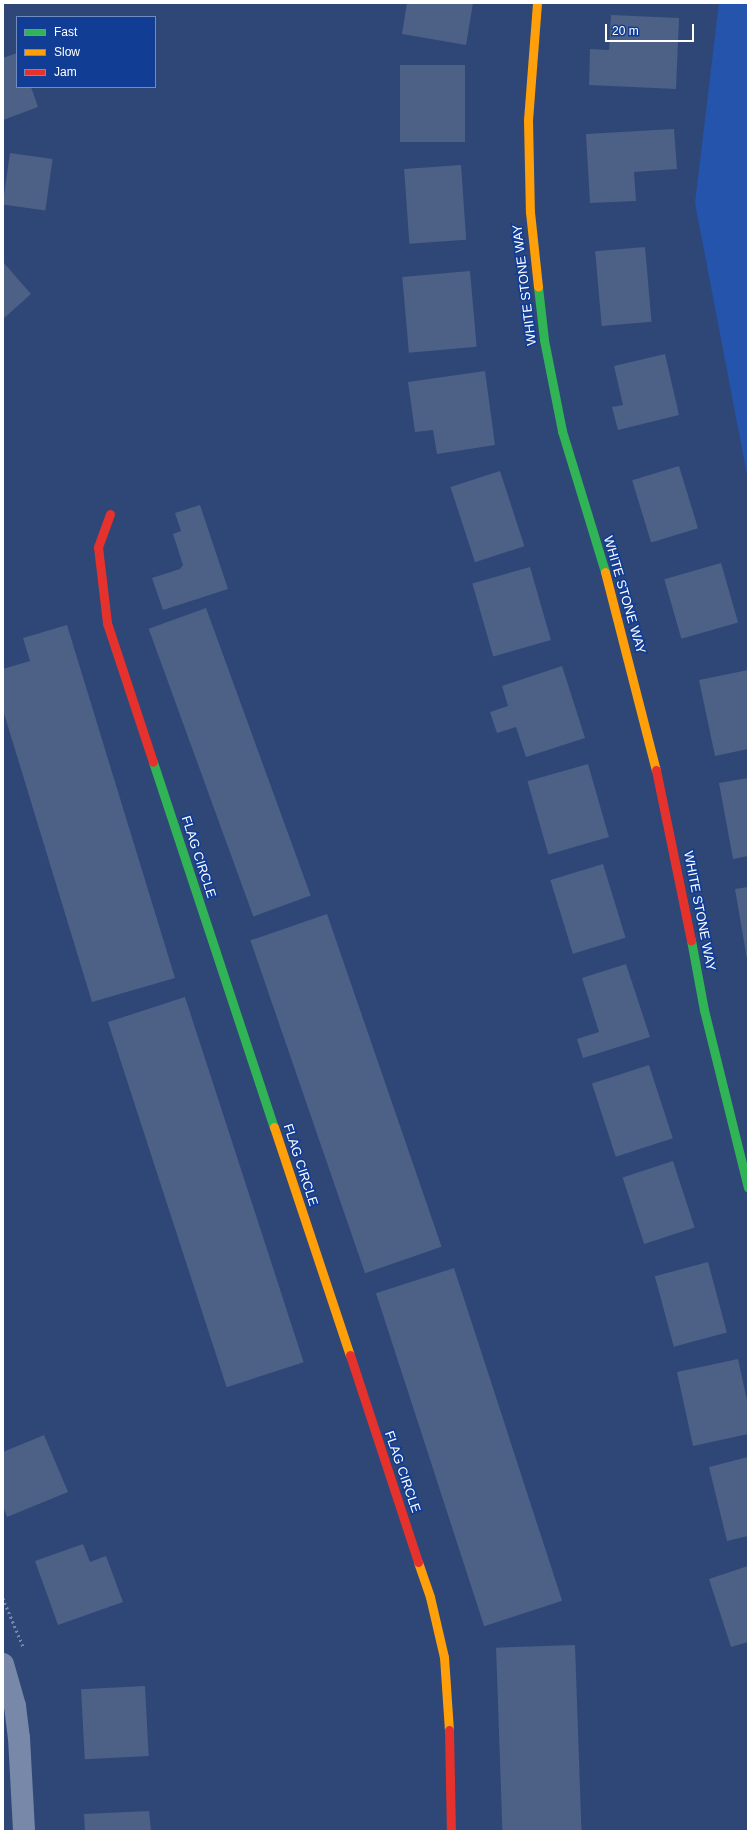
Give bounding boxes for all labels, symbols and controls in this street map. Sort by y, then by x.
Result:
legend [16,16,156,88]
scale bar [607,16,696,42]
text: 20 m [612,24,639,38]
text: Fast [54,25,77,39]
text: Slow [54,45,80,59]
text: Jam [54,65,77,79]
street label: WHITE STONE WAY [510,224,540,346]
street label: WHITE STONE WAY [600,534,648,656]
street label: FLAG CIRCLE [177,814,219,900]
street label: WHITE STONE WAY [680,850,718,972]
street label: FLAG CIRCLE [279,1122,321,1208]
street label: FLAG CIRCLE [381,1429,423,1515]

